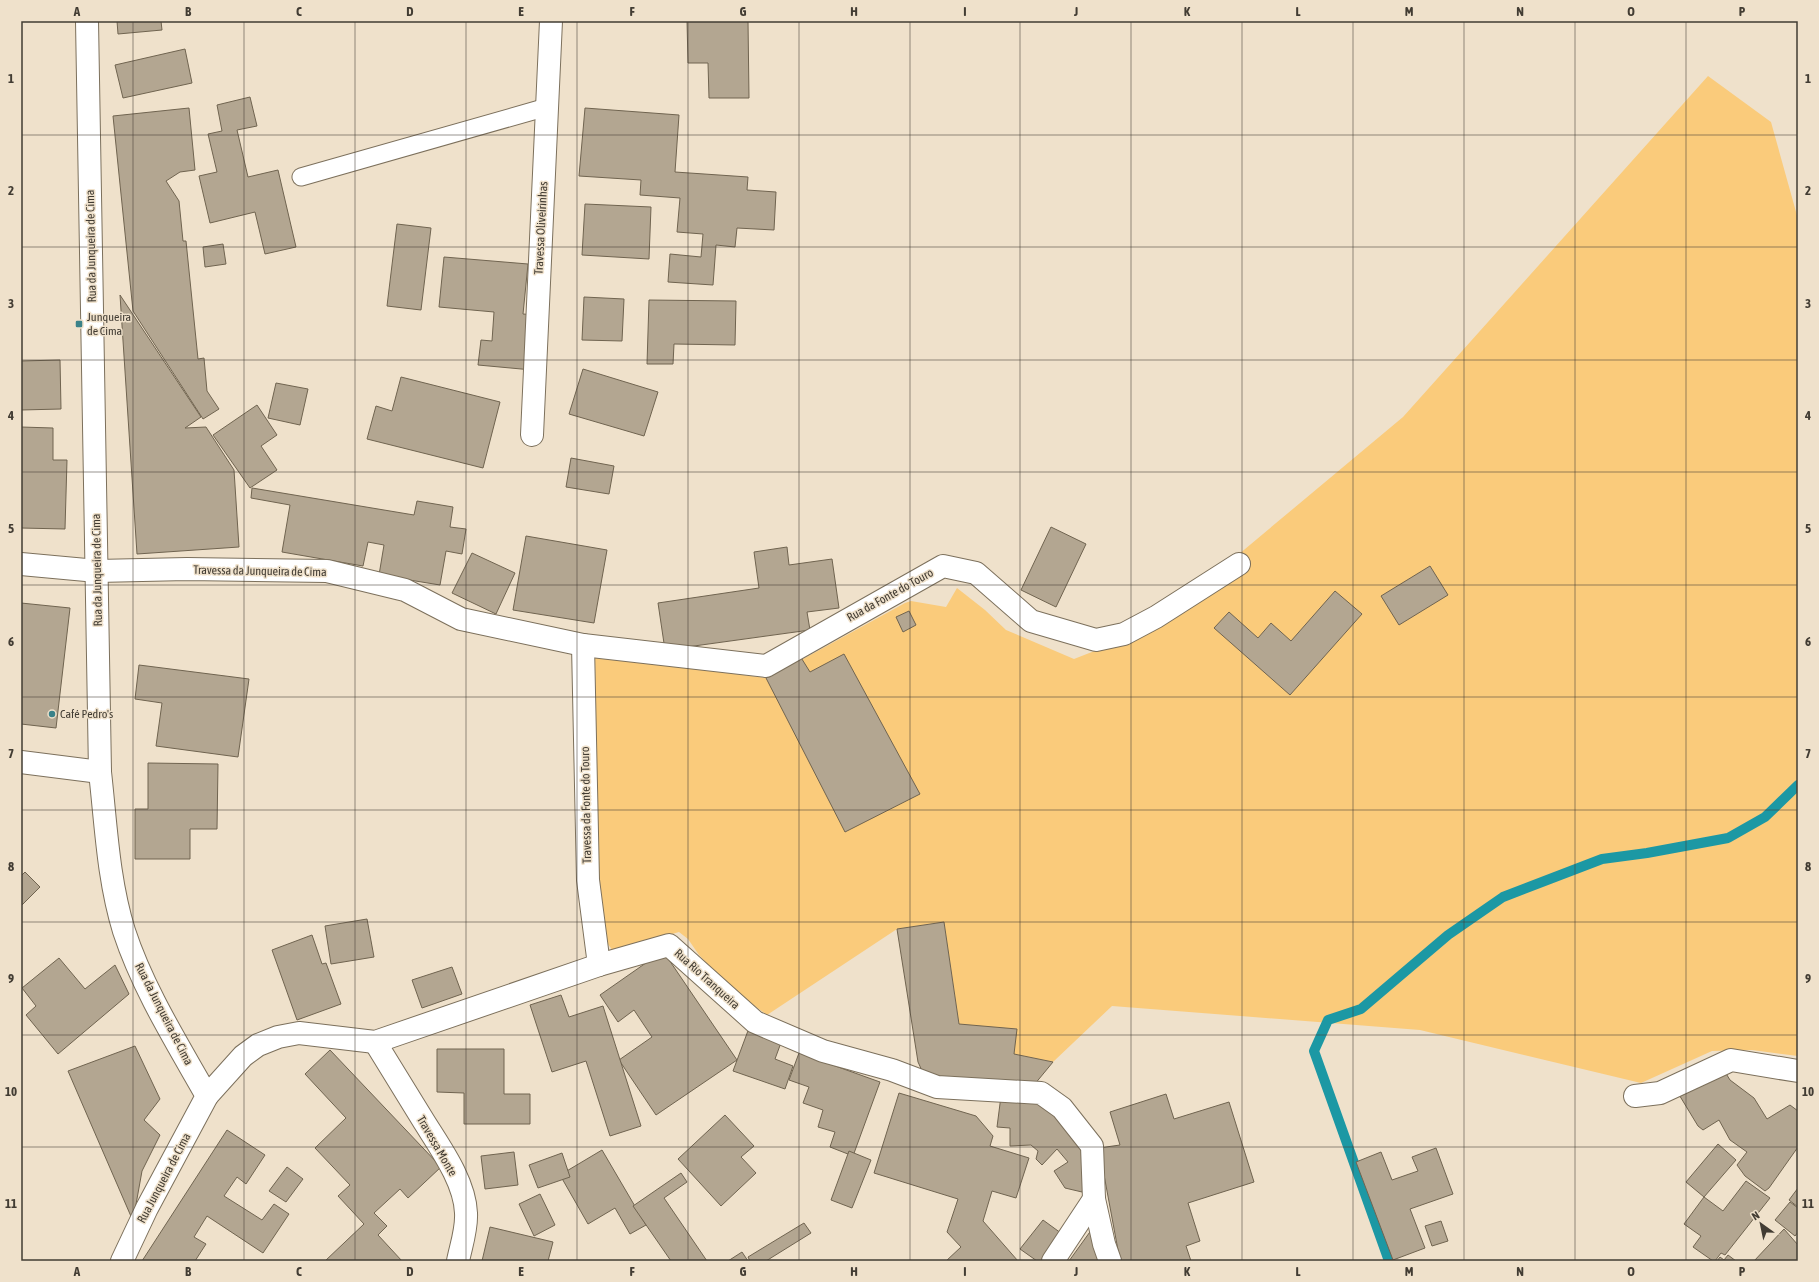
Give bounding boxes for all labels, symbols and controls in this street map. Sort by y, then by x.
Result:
text: A [73,4,81,19]
text: B [185,4,192,19]
text: C [296,4,302,19]
text: D [406,4,414,19]
text: E [518,4,524,19]
text: F [629,4,635,19]
text: G [740,4,747,19]
text: H [850,4,858,19]
text: I [963,4,967,19]
text: J [1073,4,1078,19]
text: K [1184,4,1191,19]
text: L [1295,4,1301,19]
text: M [1405,4,1414,19]
text: N [1516,4,1524,19]
text: O [1627,4,1635,19]
text: P [1739,4,1746,19]
text: 1 [8,71,14,86]
text: 1 [1805,71,1811,86]
street label: Travessa Oliveirinhas [532,181,550,275]
text: 2 [8,183,14,198]
text: 2 [1805,183,1811,198]
street label: Rua da Junqueira de Cima [83,190,99,302]
text: 3 [8,296,14,311]
text: 3 [1805,296,1811,311]
place label: Junqueira de Cima [87,310,131,338]
marker: Junqueira de Cima [74,319,84,329]
text: 4 [7,408,14,423]
text: 4 [1804,408,1811,423]
street label: Rua da Junqueira de Cima [89,514,105,626]
text: 5 [8,521,14,536]
text: 5 [1805,521,1811,536]
street label: Travessa da Junqueira de Cima [193,563,327,579]
street label: Rua da Fonte do Touro [844,565,936,625]
text: 6 [8,634,14,649]
text: 6 [1805,634,1811,649]
place label: Café Pedro's [60,707,113,721]
marker: Café Pedro's [47,709,57,719]
text: 7 [8,746,14,761]
street label: Travessa da Fonte do Touro [578,746,594,864]
text: 7 [1805,746,1811,761]
text: 8 [8,859,14,874]
text: 8 [1805,859,1811,874]
street label: Rua Rio Tranqueira [672,946,742,1012]
street label: Rua da Junqueira de Cima [132,961,196,1067]
text: 9 [8,971,14,986]
text: 9 [1805,971,1811,986]
text: 10 [5,1084,17,1099]
text: 10 [1802,1084,1814,1099]
street label: Travessa Monte [414,1113,460,1179]
street label: Rua Junqueira de Cima [134,1131,194,1225]
text: 11 [5,1196,17,1211]
text: 11 [1802,1196,1814,1211]
north arrow [1741,1204,1781,1244]
text: N [1750,1209,1762,1222]
text: A [73,1264,81,1279]
text: B [185,1264,192,1279]
text: C [296,1264,302,1279]
text: D [406,1264,414,1279]
text: E [518,1264,524,1279]
text: F [629,1264,635,1279]
text: G [740,1264,747,1279]
text: H [850,1264,858,1279]
text: I [963,1264,967,1279]
text: J [1073,1264,1078,1279]
text: K [1184,1264,1191,1279]
text: L [1295,1264,1301,1279]
text: M [1405,1264,1414,1279]
text: N [1516,1264,1524,1279]
text: O [1627,1264,1635,1279]
text: P [1739,1264,1746,1279]

